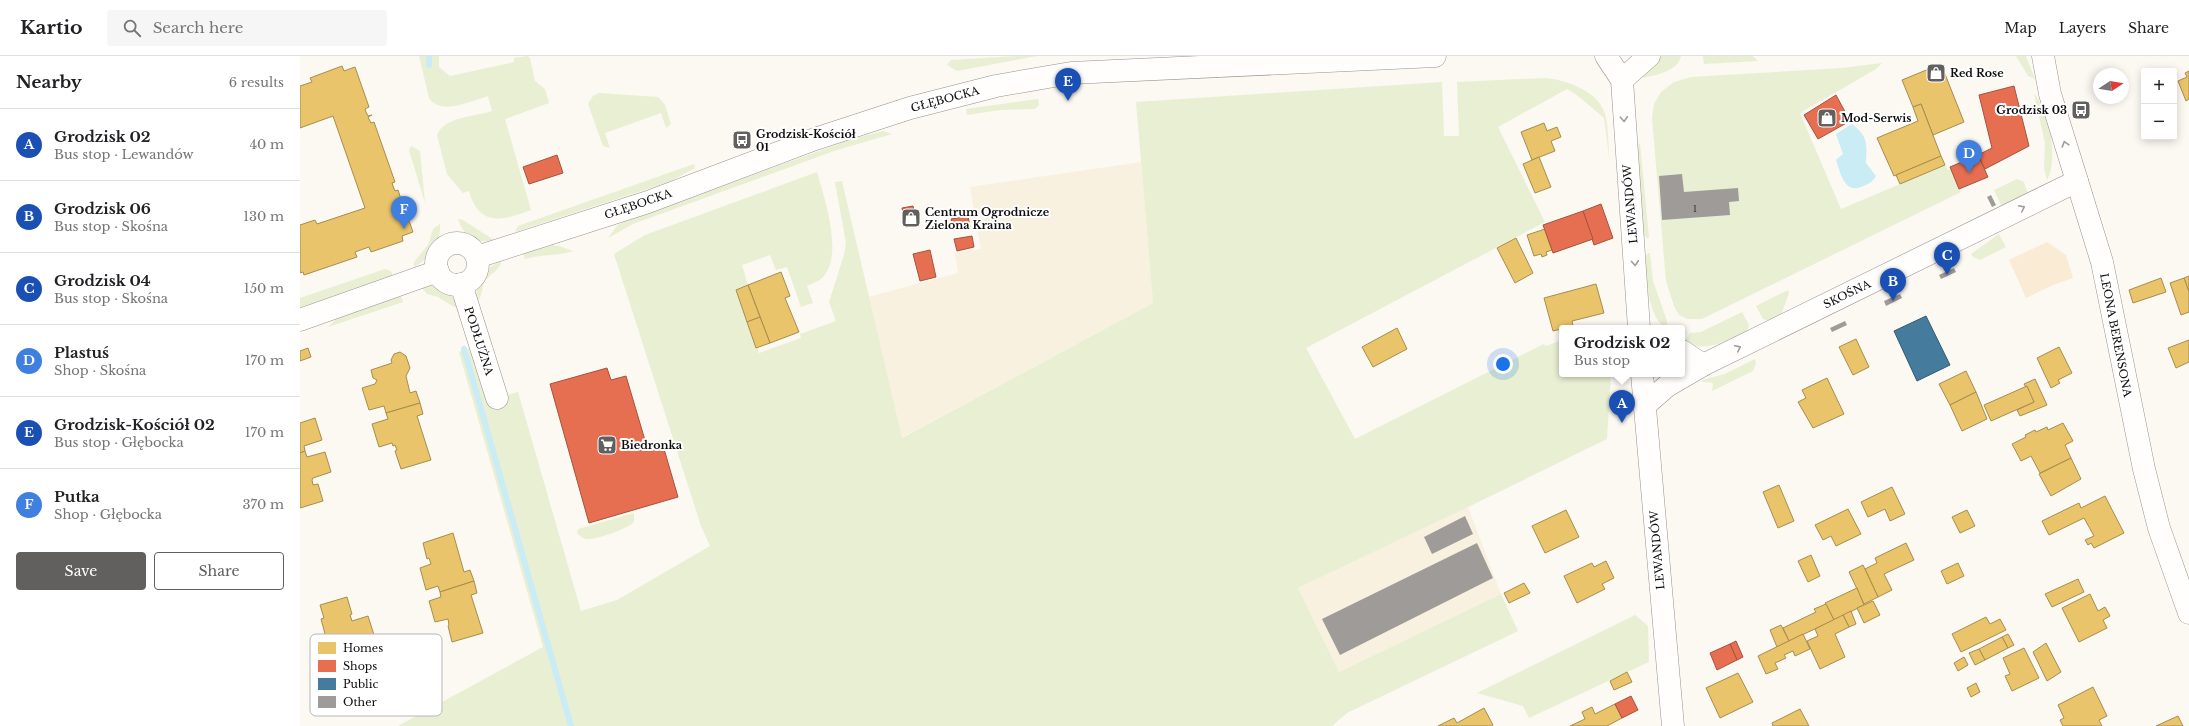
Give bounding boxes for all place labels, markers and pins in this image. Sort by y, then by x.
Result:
shop icon: Red Rose [1925,62,1947,84]
place label: Red Rose [1950,66,2004,80]
pin: E [1055,68,1081,101]
bus stop icon: Grodzisk 03 [2070,99,2092,121]
place label: Grodzisk 03 [1996,103,2067,117]
shop icon: Mod-Serwis [1816,107,1838,129]
place label: Mod-Serwis [1841,111,1911,125]
place label: Grodzisk-Kościół 01 [756,127,856,154]
bus stop icon: Grodzisk-Kościół 01 [731,129,753,151]
pin: D [1956,140,1982,173]
pin: F [391,196,417,229]
place label: Centrum Ogrodnicze Zielona Kraina [925,205,1050,232]
shop icon: Centrum Ogrodnicze Zielona Kraina [900,207,922,229]
pin: C [1934,242,1960,275]
pin: B [1880,268,1906,301]
pin: A [1609,390,1635,423]
supermarket icon: Biedronka [596,434,618,456]
place label: Biedronka [621,438,683,452]

